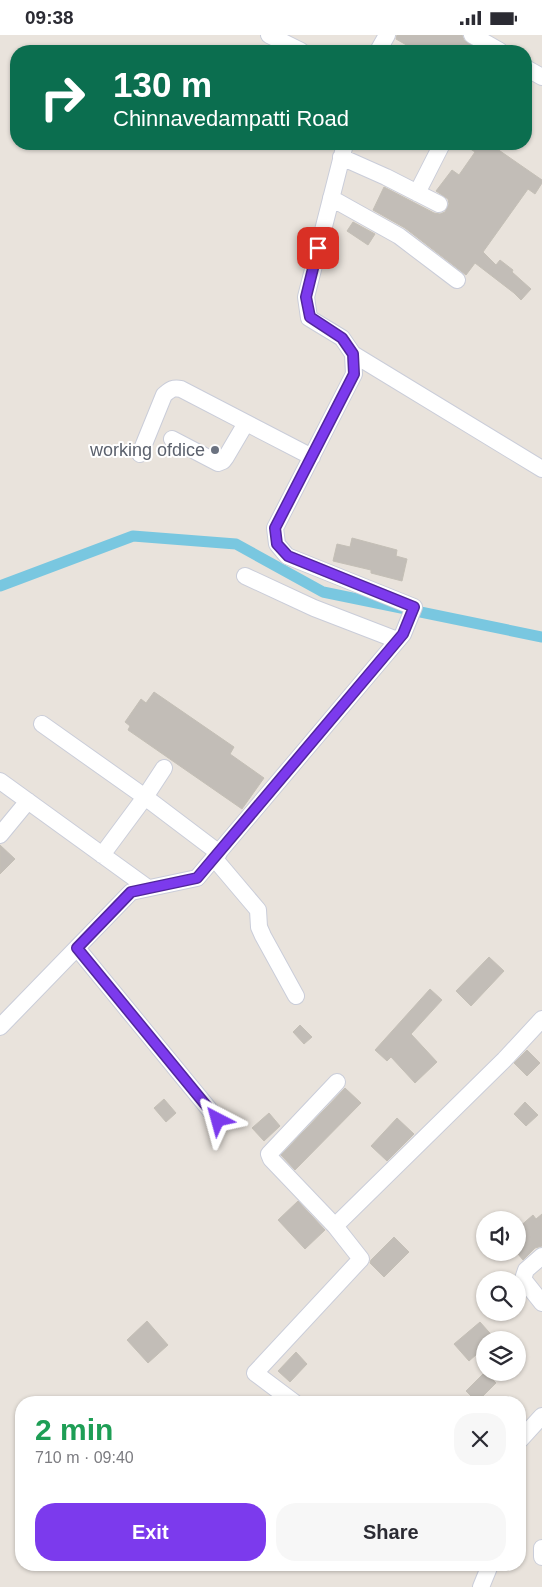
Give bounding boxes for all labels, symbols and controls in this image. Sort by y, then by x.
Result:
text: 09:38 [25,7,74,28]
icon: right [30,65,95,130]
text: 130 m [113,65,212,104]
text: Chinnavedampatti Road [113,106,349,131]
pin [297,227,339,269]
icon: arrive [304,234,332,262]
place label: working ofdice [89,440,205,460]
marker: working ofdice [209,444,221,456]
position arrow [191,1093,243,1145]
map controls [476,1211,526,1381]
button: sound [476,1211,526,1261]
button: search [476,1271,526,1321]
button: layers [476,1331,526,1381]
text: 2 min [35,1413,113,1446]
button: close [454,1413,506,1465]
text: 710 m · 09:40 [35,1449,134,1466]
button: Exit [35,1503,266,1561]
button: Share [276,1503,506,1561]

